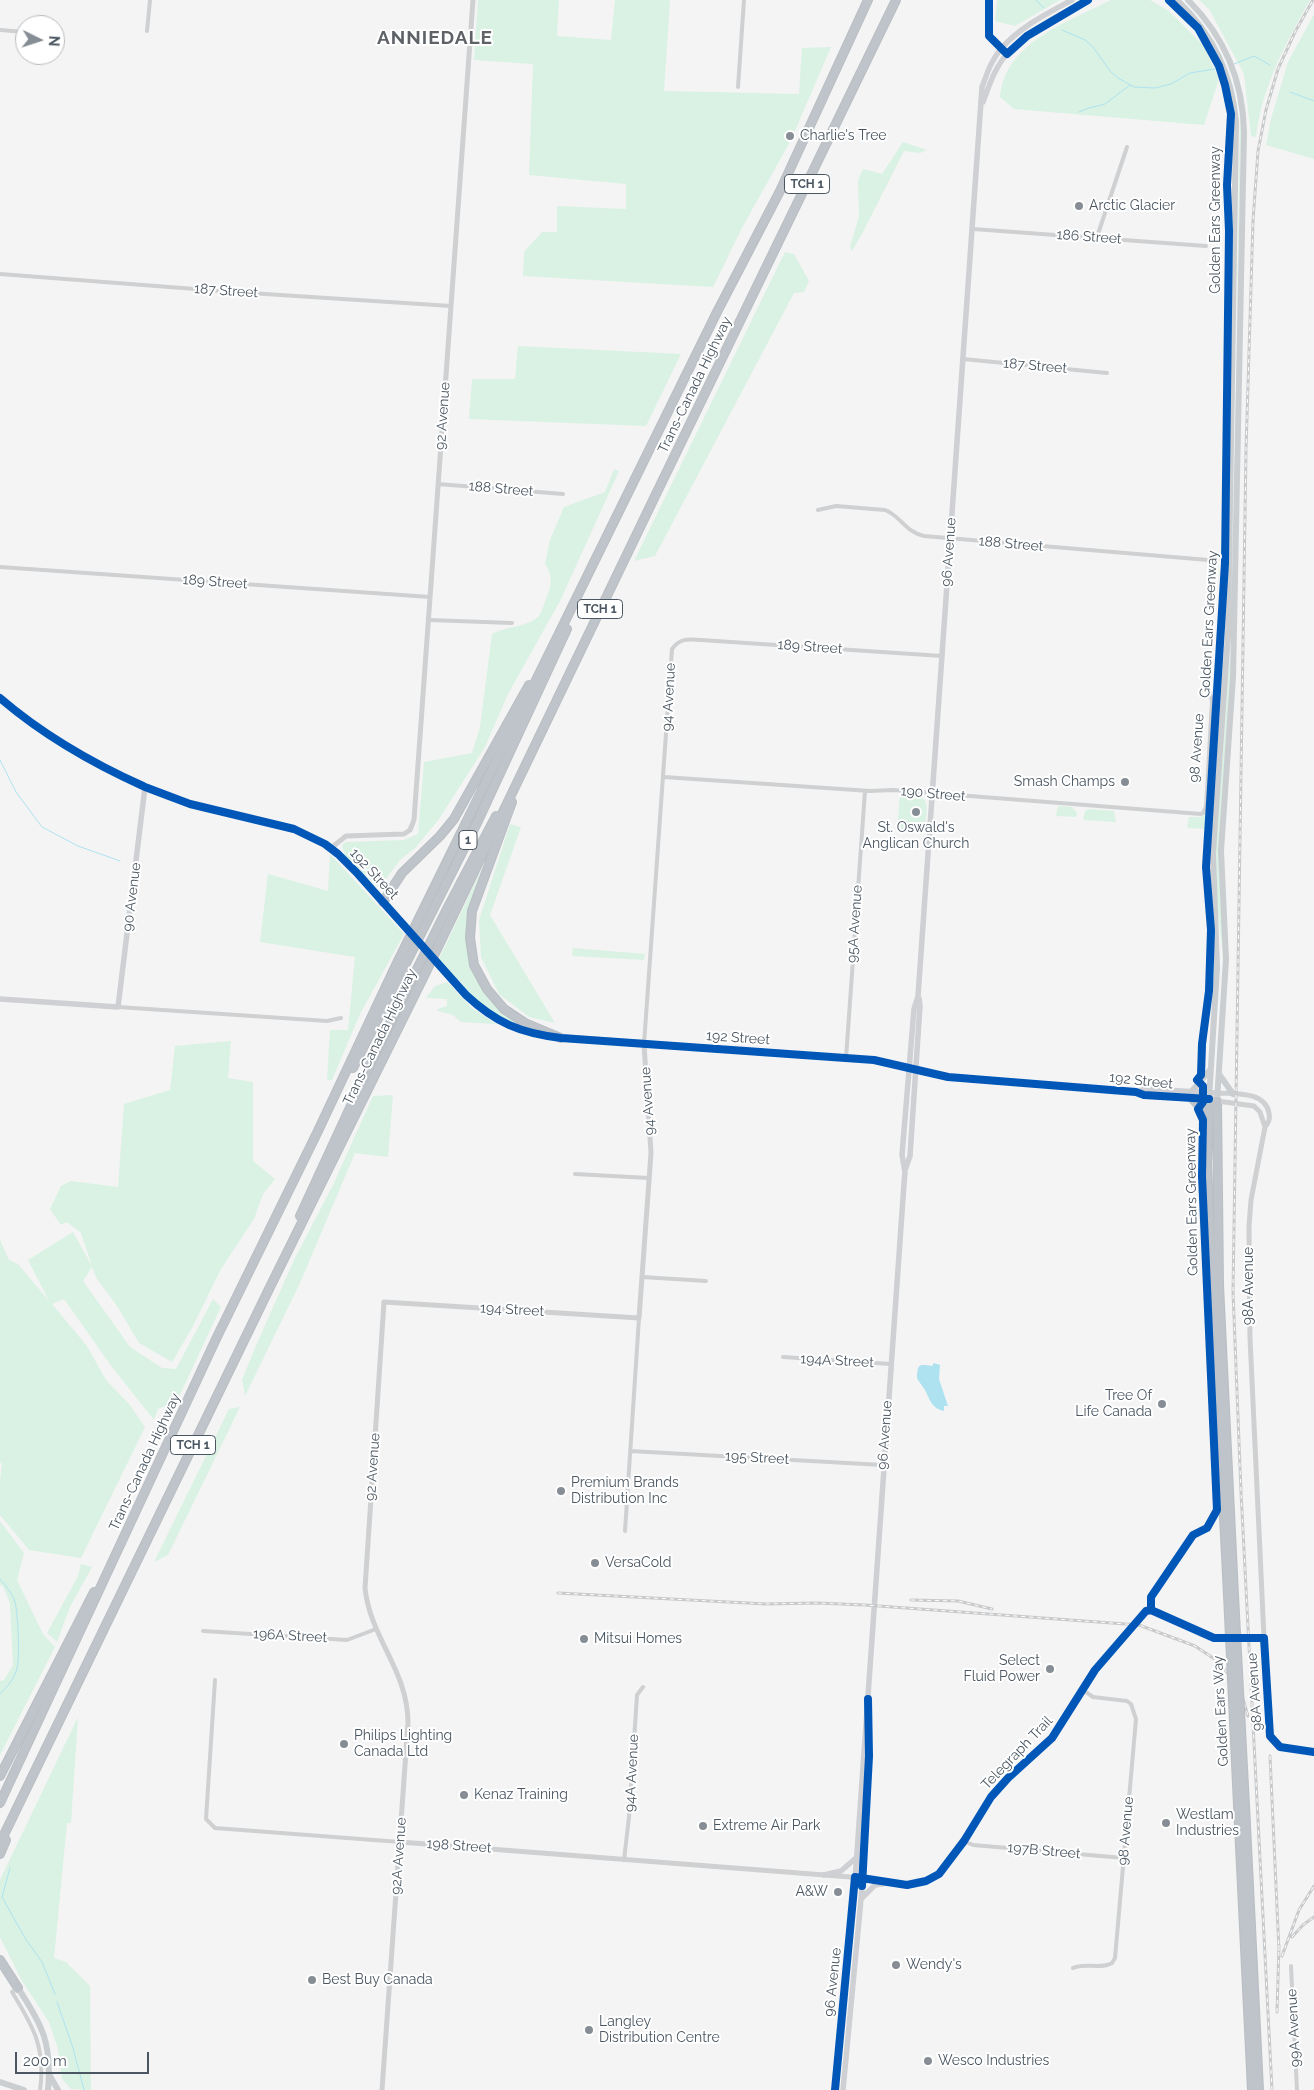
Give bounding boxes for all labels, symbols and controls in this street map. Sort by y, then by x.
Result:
north arrow [15,15,65,65]
district label: ANNIEDALE [376,27,494,49]
text: N [46,35,62,47]
place label: Charlie's Tree [800,128,887,144]
marker: Charlie's Tree [784,130,796,142]
street label: Golden Ears Greenway [1208,146,1224,294]
road number: TCH 1 [784,174,830,193]
place label: Arctic Glacier [1089,198,1175,214]
marker: Arctic Glacier [1073,200,1085,212]
street label: 186 Street [1056,226,1122,248]
street label: 187 Street [193,280,259,302]
street label: Trans-Canada Highway [655,314,735,456]
street label: 187 Street [1002,355,1068,377]
street label: 92 Avenue [432,381,454,451]
street label: 188 Street [468,478,534,500]
street label: 96 Avenue [938,517,960,587]
street label: 188 Street [978,533,1044,555]
street label: Golden Ears Greenway [1197,550,1221,698]
street label: 189 Street [182,571,248,593]
road number: TCH 1 [578,600,622,618]
street label: 189 Street [777,636,843,658]
street label: 94 Avenue [659,662,679,732]
street label: 98 Avenue [1186,713,1208,783]
place label: Smash Champs [1014,774,1115,790]
marker: Smash Champs [1119,776,1131,788]
street label: 190 Street [900,783,966,805]
marker: St. Oswald's Anglican Church [910,806,922,818]
place label: St. Oswald's Anglican Church [863,820,969,852]
road number: 1 [459,830,477,850]
street label: 192 Street [346,845,402,903]
street label: 90 Avenue [119,862,145,932]
street label: 95A Avenue [844,885,866,963]
street label: Trans-Canada Highway [340,966,420,1108]
street label: 192 Street [706,1027,770,1049]
street label: 94 Avenue [637,1066,659,1136]
street label: 192 Street [1108,1069,1174,1093]
street label: Golden Ears Greenway [1182,1128,1202,1276]
street label: 98A Avenue [1241,1247,1257,1325]
street label: 194 Street [479,1300,545,1320]
street label: 194A Street [800,1351,874,1371]
place label: Tree Of Life Canada [1075,1388,1152,1420]
street label: Trans-Canada Highway [106,1391,184,1533]
marker: Tree Of Life Canada [1156,1398,1168,1410]
street label: 96 Avenue [874,1400,896,1470]
street label: 92 Avenue [362,1432,384,1502]
road number: TCH 1 [170,1436,216,1454]
street label: 195 Street [724,1448,790,1468]
place label: Premium Brands Distribution Inc [571,1475,679,1508]
marker: Premium Brands Distribution Inc [555,1485,567,1497]
place label: VersaCold [605,1555,672,1571]
marker: VersaCold [589,1557,601,1569]
street label: 196A Street [252,1626,328,1646]
place label: Mitsui Homes [594,1631,682,1647]
marker: Mitsui Homes [578,1633,590,1645]
street label: 98A Avenue [1244,1652,1266,1732]
place label: Select Fluid Power [963,1653,1040,1685]
street label: Golden Ears Way [1210,1655,1232,1767]
marker: Select Fluid Power [1044,1663,1056,1675]
street label: Telegraph Trail [978,1713,1056,1793]
place label: Philips Lighting Canada Ltd [354,1728,452,1760]
street label: 94A Avenue [622,1734,642,1812]
marker: Philips Lighting Canada Ltd [338,1738,350,1750]
place label: Kenaz Training [474,1787,568,1803]
marker: Kenaz Training [458,1789,470,1801]
street label: 98 Avenue [1115,1796,1137,1866]
place label: Westlam Industries [1176,1807,1239,1840]
street label: 92A Avenue [388,1817,410,1895]
marker: Westlam Industries [1160,1817,1172,1829]
place label: Extreme Air Park [713,1818,820,1834]
marker: Extreme Air Park [697,1820,709,1832]
street label: 198 Street [426,1835,492,1857]
street label: 197B Street [1007,1839,1081,1863]
place label: A&W [795,1884,828,1900]
marker: A&W [832,1886,844,1898]
street label: 96 Avenue [821,1947,845,2017]
place label: Wendy's [906,1957,962,1973]
marker: Wendy's [890,1959,902,1971]
place label: Best Buy Canada [322,1972,433,1988]
marker: Best Buy Canada [306,1974,318,1986]
street label: 99A Avenue [1284,1988,1304,2068]
place label: Langley Distribution Centre [599,2014,720,2046]
marker: Langley Distribution Centre [583,2024,595,2036]
scale bar [18,2042,151,2074]
text: 200 m [23,2052,67,2070]
place label: Wesco Industries [938,2053,1049,2069]
marker: Wesco Industries [922,2055,934,2067]

